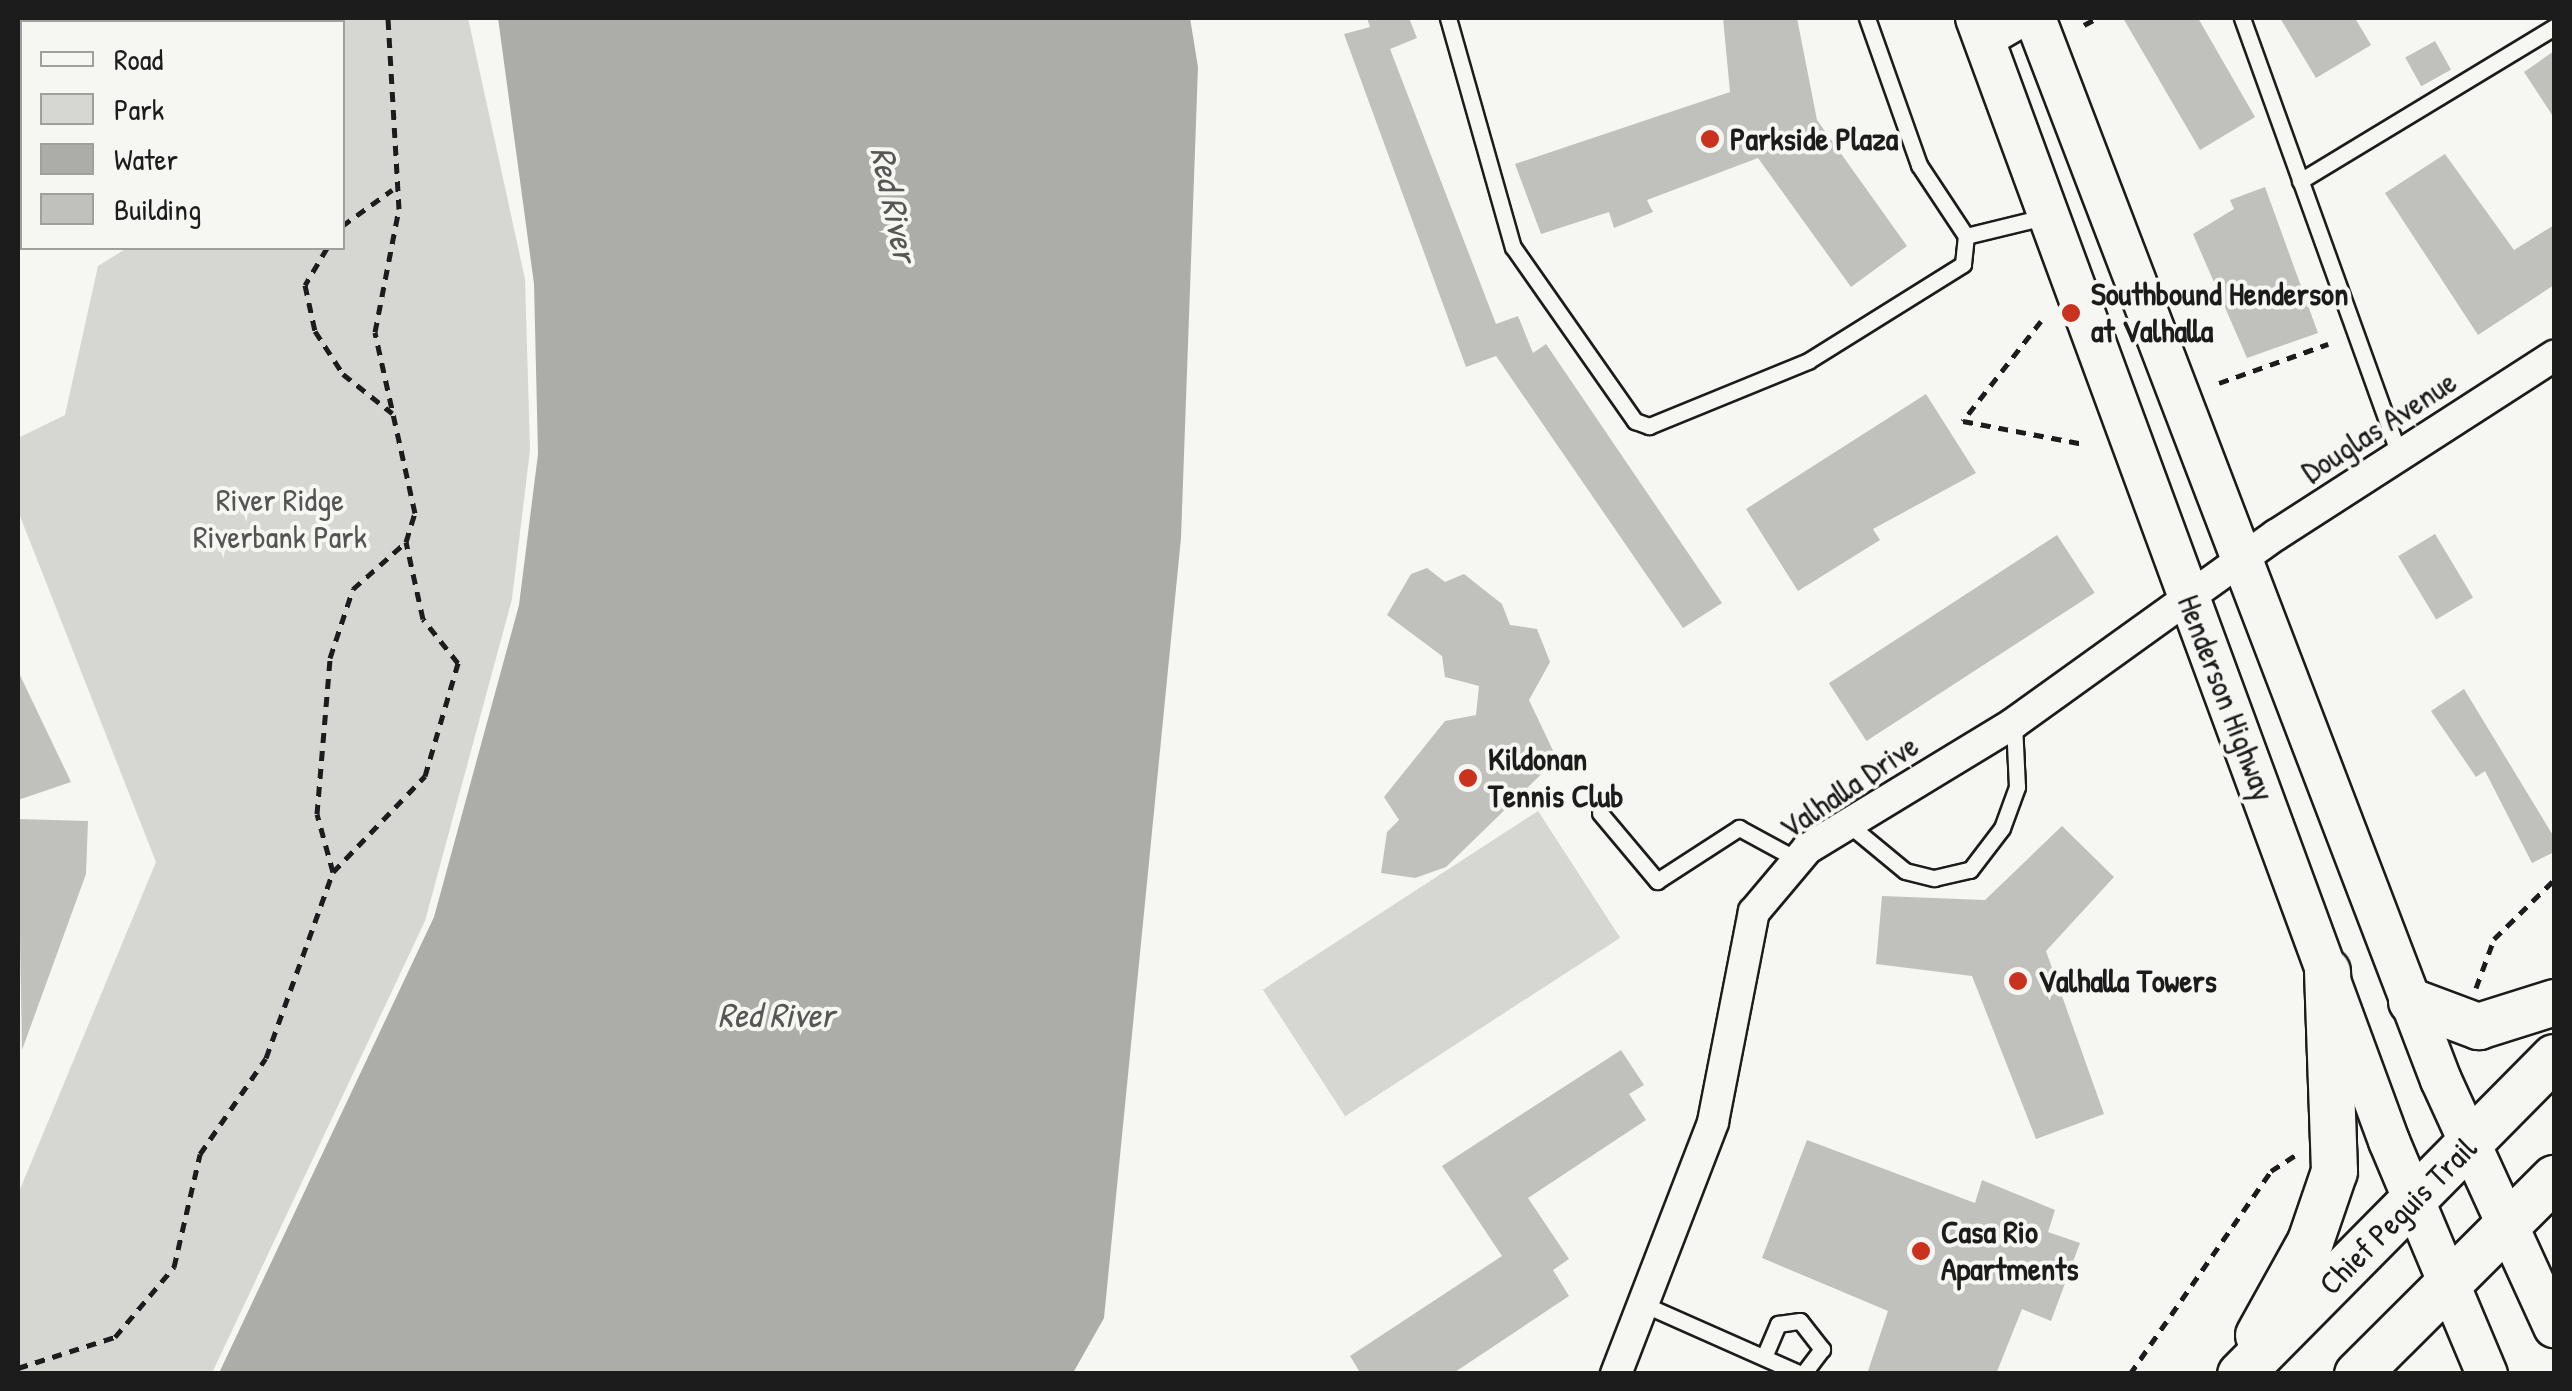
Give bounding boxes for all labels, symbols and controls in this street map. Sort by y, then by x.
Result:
legend [20,20,345,250]
text: Road [114,39,163,79]
text: Park [114,89,164,129]
place label: Parkside Plaza [1730,120,1898,158]
marker: Parkside Plaza [1699,128,1721,150]
text: Water [114,139,178,179]
water label: Red River [861,143,927,265]
text: Building [114,189,201,229]
place label: Southbound Henderson at Valhalla [2091,276,2348,351]
marker: Southbound Henderson at Valhalla [2060,302,2082,324]
street label: Douglas Avenue [2294,363,2464,491]
park label: River Ridge Riverbank Park [193,482,367,557]
street label: Henderson Highway [2169,590,2283,806]
street label: Valhalla Drive [1772,727,1926,847]
place label: Kildonan Tennis Club [1488,741,1624,816]
marker: Kildonan Tennis Club [1457,767,1479,789]
place label: Valhalla Towers [2038,962,2217,1000]
marker: Valhalla Towers [2007,970,2029,992]
water label: Red River [718,994,834,1036]
street label: Chief Peguis Trail [2311,1129,2485,1303]
place label: Casa Rio Apartments [1941,1214,2078,1289]
marker: Casa Rio Apartments [1910,1240,1932,1262]

